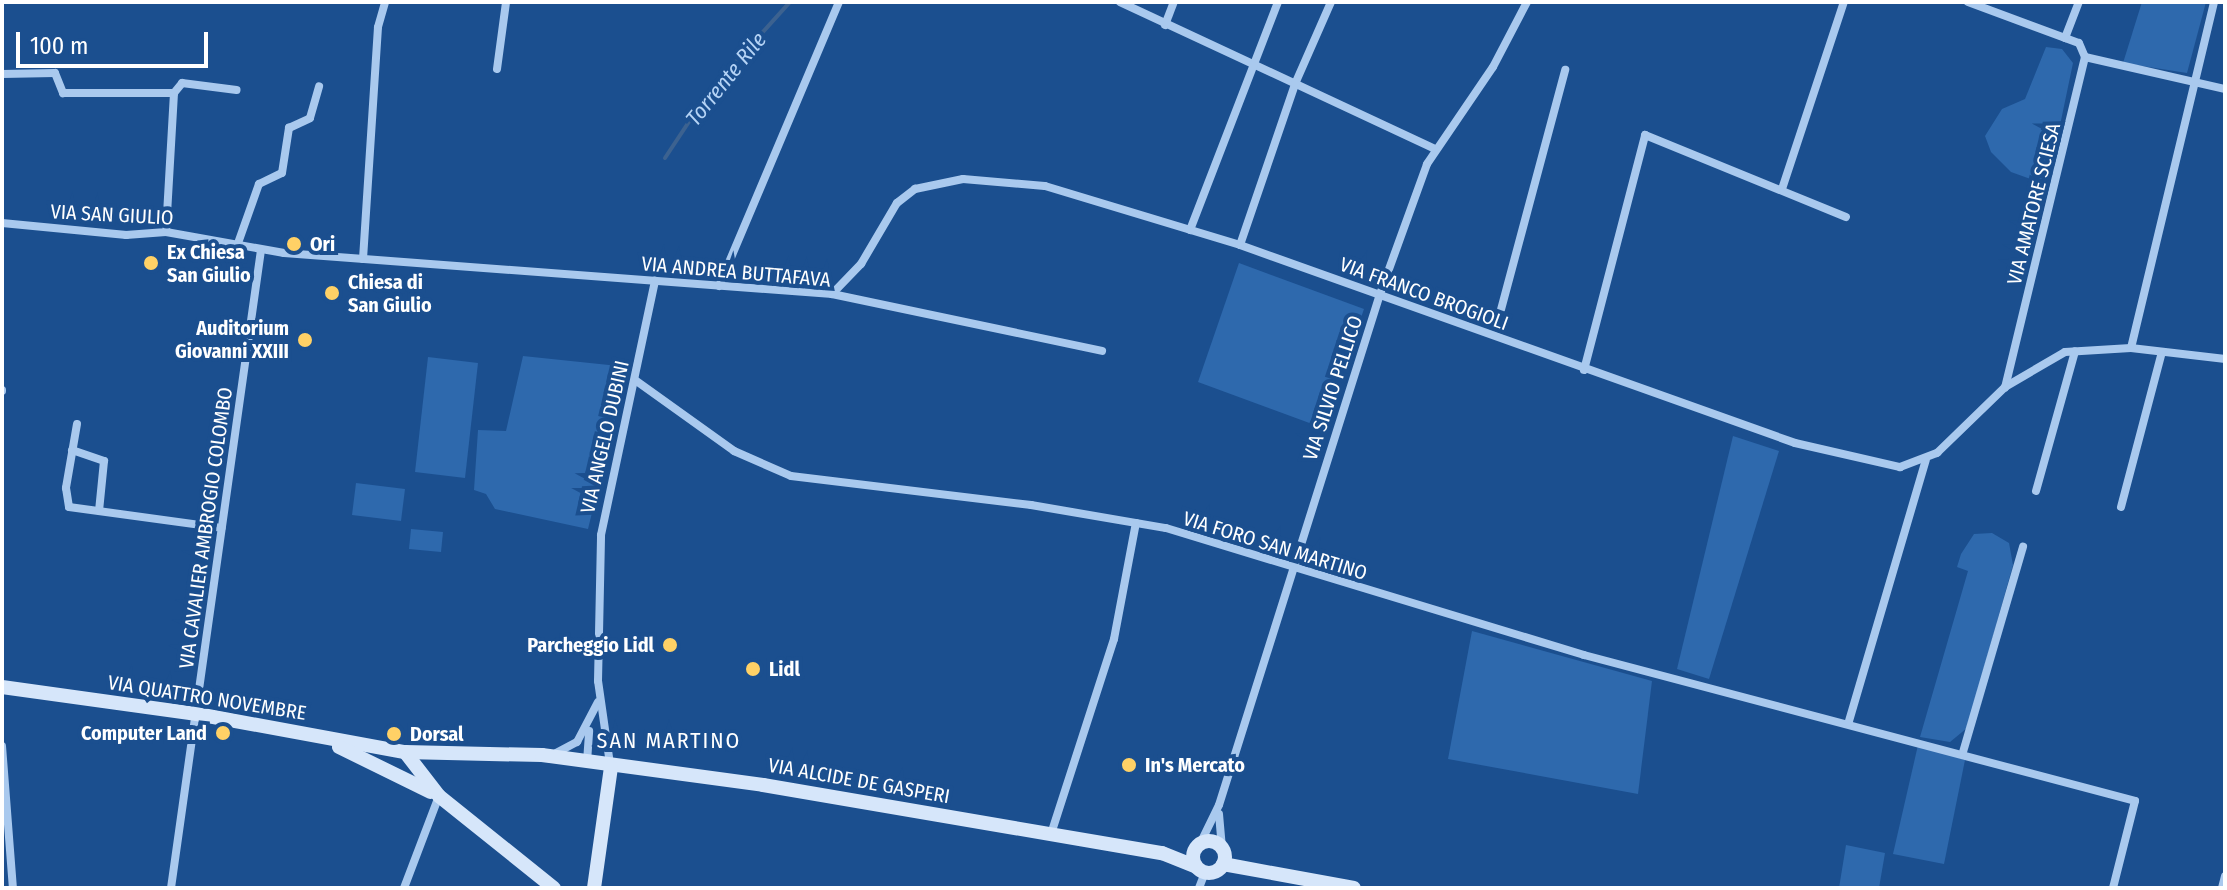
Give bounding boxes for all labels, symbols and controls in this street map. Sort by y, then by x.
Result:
scale bar [20,16,212,66]
water label: Torrente Rile [680,27,772,131]
text: 100 m [30,32,88,60]
street label: VIA AMATORE SCIESA [2002,121,2066,287]
street label: VIA SAN GIULIO [50,200,174,230]
place label: Ori [310,232,335,256]
marker: Ori [285,235,303,253]
place label: Ex Chiesa San Giulio [167,240,251,287]
street label: VIA ANDREA BUTTAFAVA [641,252,831,292]
street label: VIA FRANCO BROGIOLI [1336,252,1512,336]
marker: Ex Chiesa San Giulio [142,254,160,272]
place label: Chiesa di San Giulio [348,270,432,317]
marker: Chiesa di San Giulio [323,284,341,302]
street label: VIA SILVIO PELLICO [1298,312,1368,464]
place label: Auditorium Giovanni XXIII [175,316,289,363]
marker: Auditorium Giovanni XXIII [296,331,314,349]
street label: VIA ANGELO DUBINI [576,358,634,516]
street label: VIA CAVALIER AMBROGIO COLOMBO [174,386,238,670]
street label: VIA FORO SAN MARTINO [1180,507,1370,585]
place label: Parcheggio Lidl [527,633,654,657]
marker: Parcheggio Lidl [661,636,679,654]
place label: Lidl [769,657,800,681]
marker: Lidl [744,660,762,678]
street label: VIA QUATTRO NOVEMBRE [106,670,308,726]
place label: Computer Land [81,721,207,745]
place label: Dorsal [410,722,464,746]
marker: Computer Land [214,724,232,742]
marker: Dorsal [385,725,403,743]
district label: SAN MARTINO [597,728,741,754]
street label: VIA ALCIDE DE GASPERI [766,753,952,809]
place label: In's Mercato [1145,753,1245,777]
marker: In's Mercato [1120,756,1138,774]

